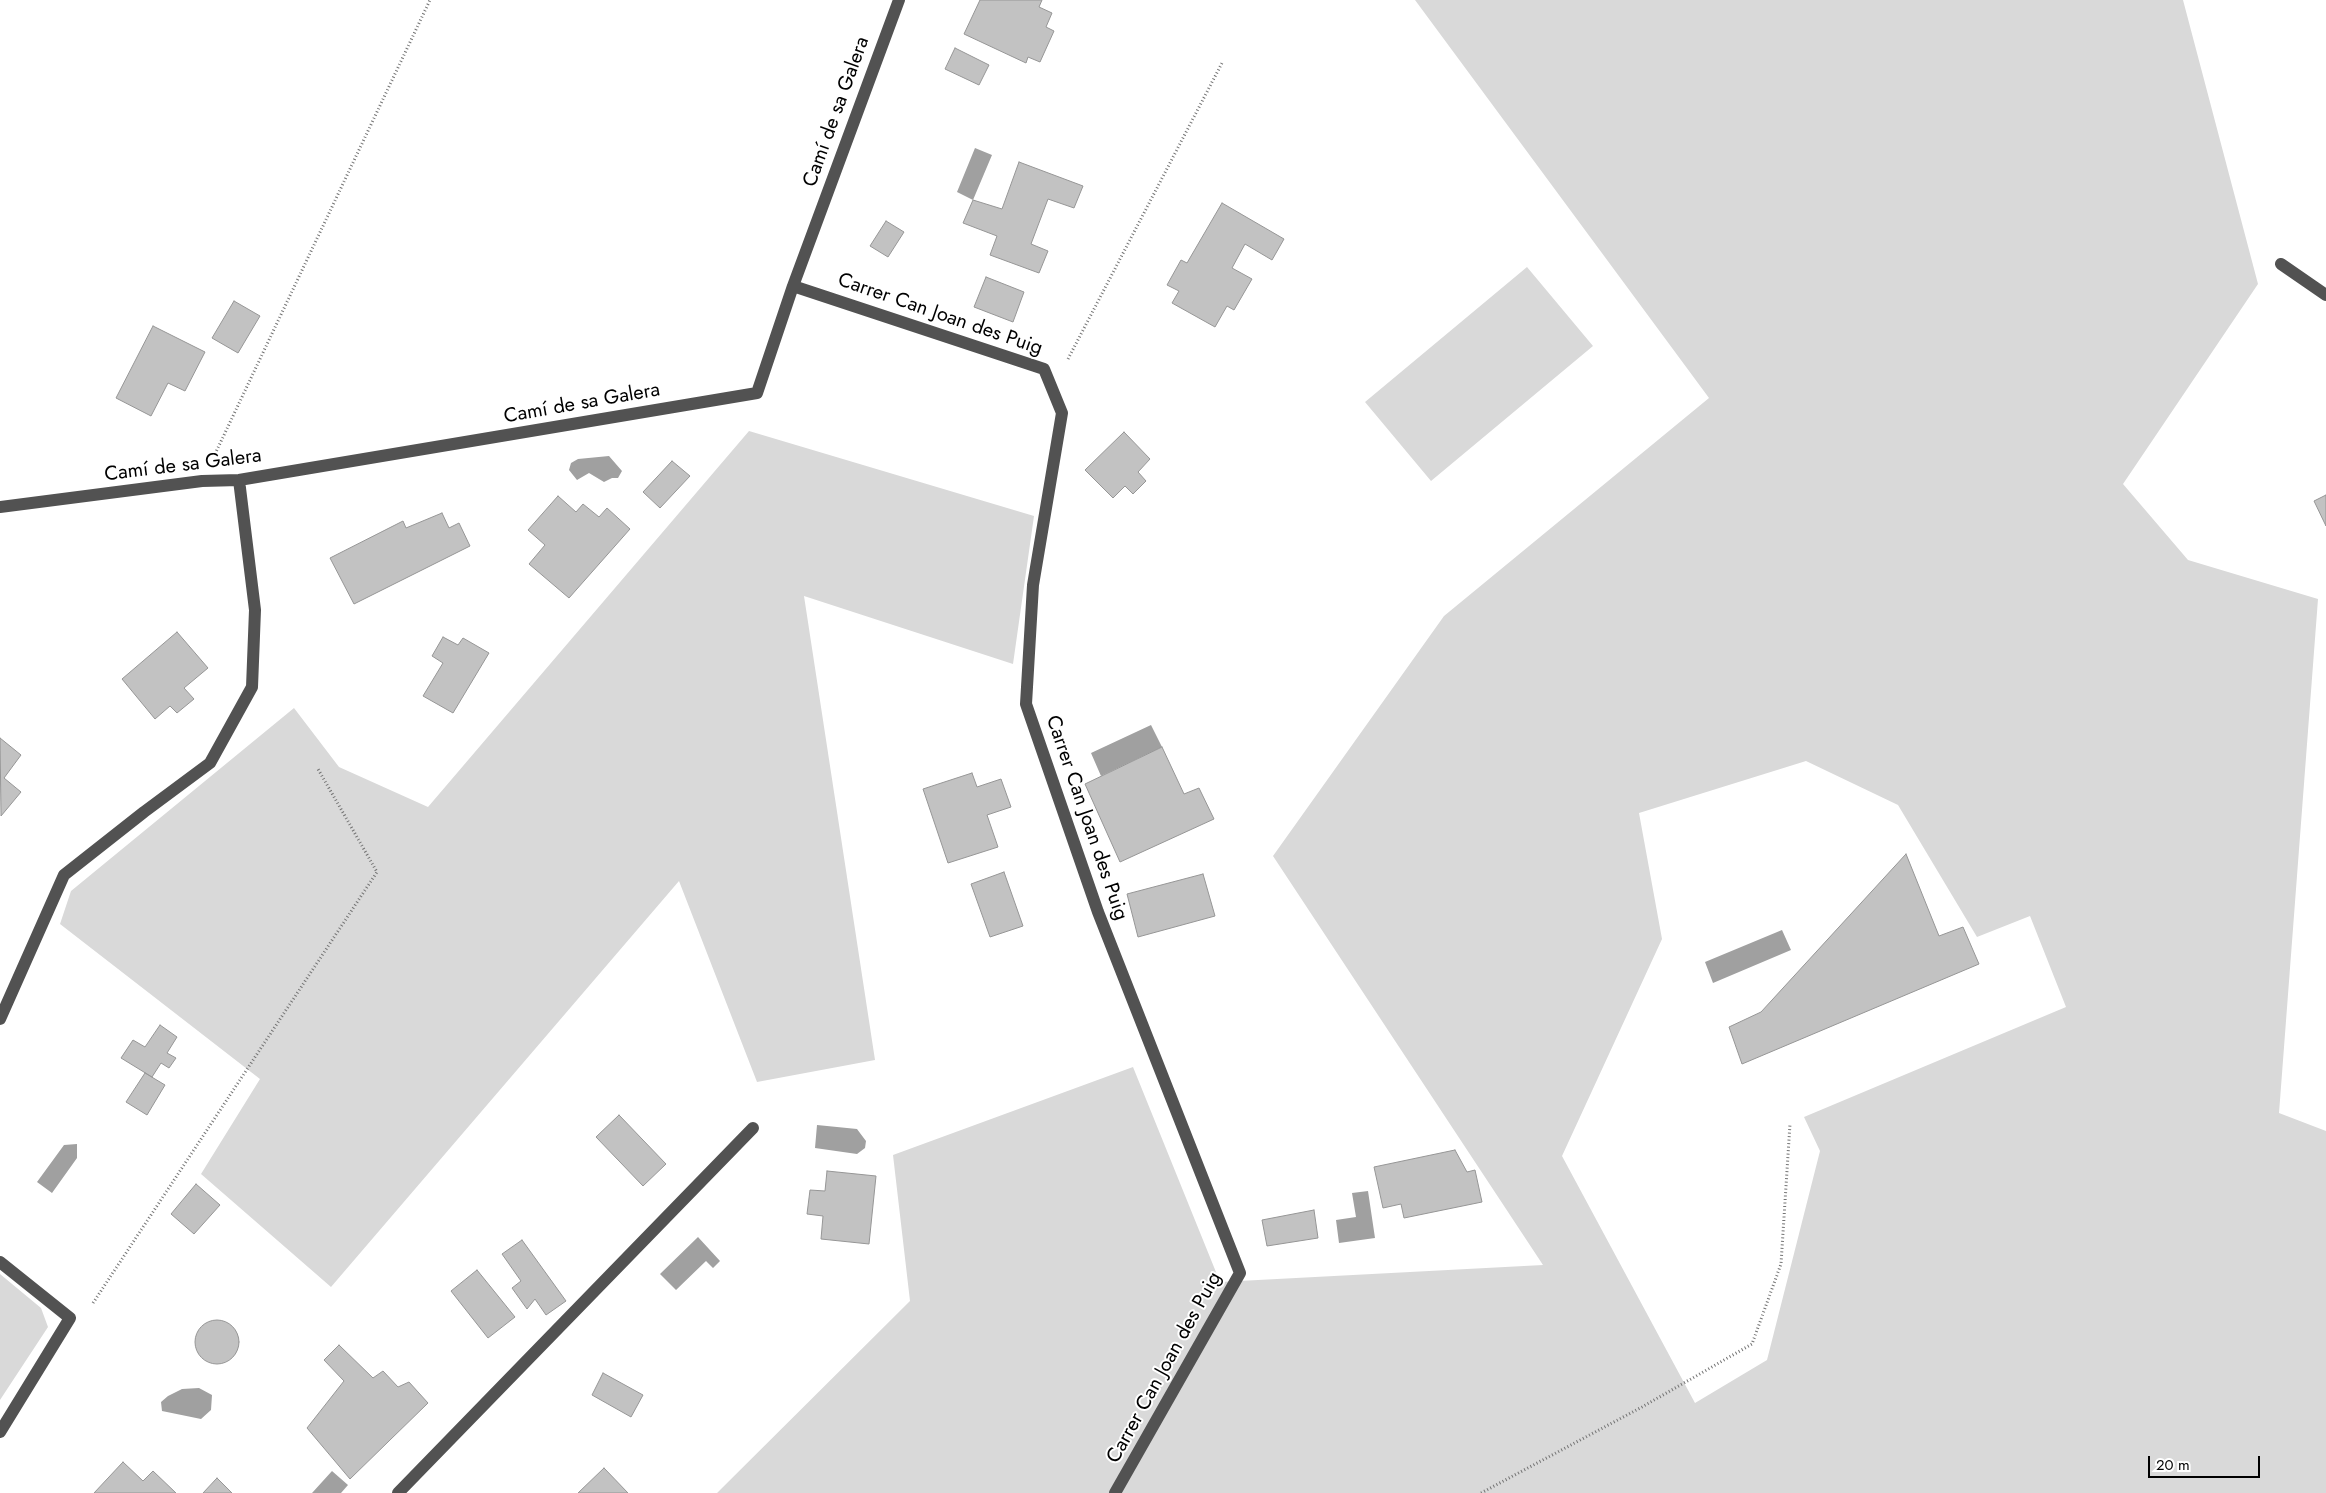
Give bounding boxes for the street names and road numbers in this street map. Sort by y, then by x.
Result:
street label: Camí de sa Galera [799,34,875,190]
street label: Carrer Can Joan des Puig [834,269,1046,361]
street label: Camí de sa Galera [502,378,662,430]
street label: Camí de sa Galera [103,444,263,488]
street label: Carrer Can Joan des Puig [1040,712,1132,924]
street label: Carrer Can Joan des Puig [1102,1268,1228,1468]

